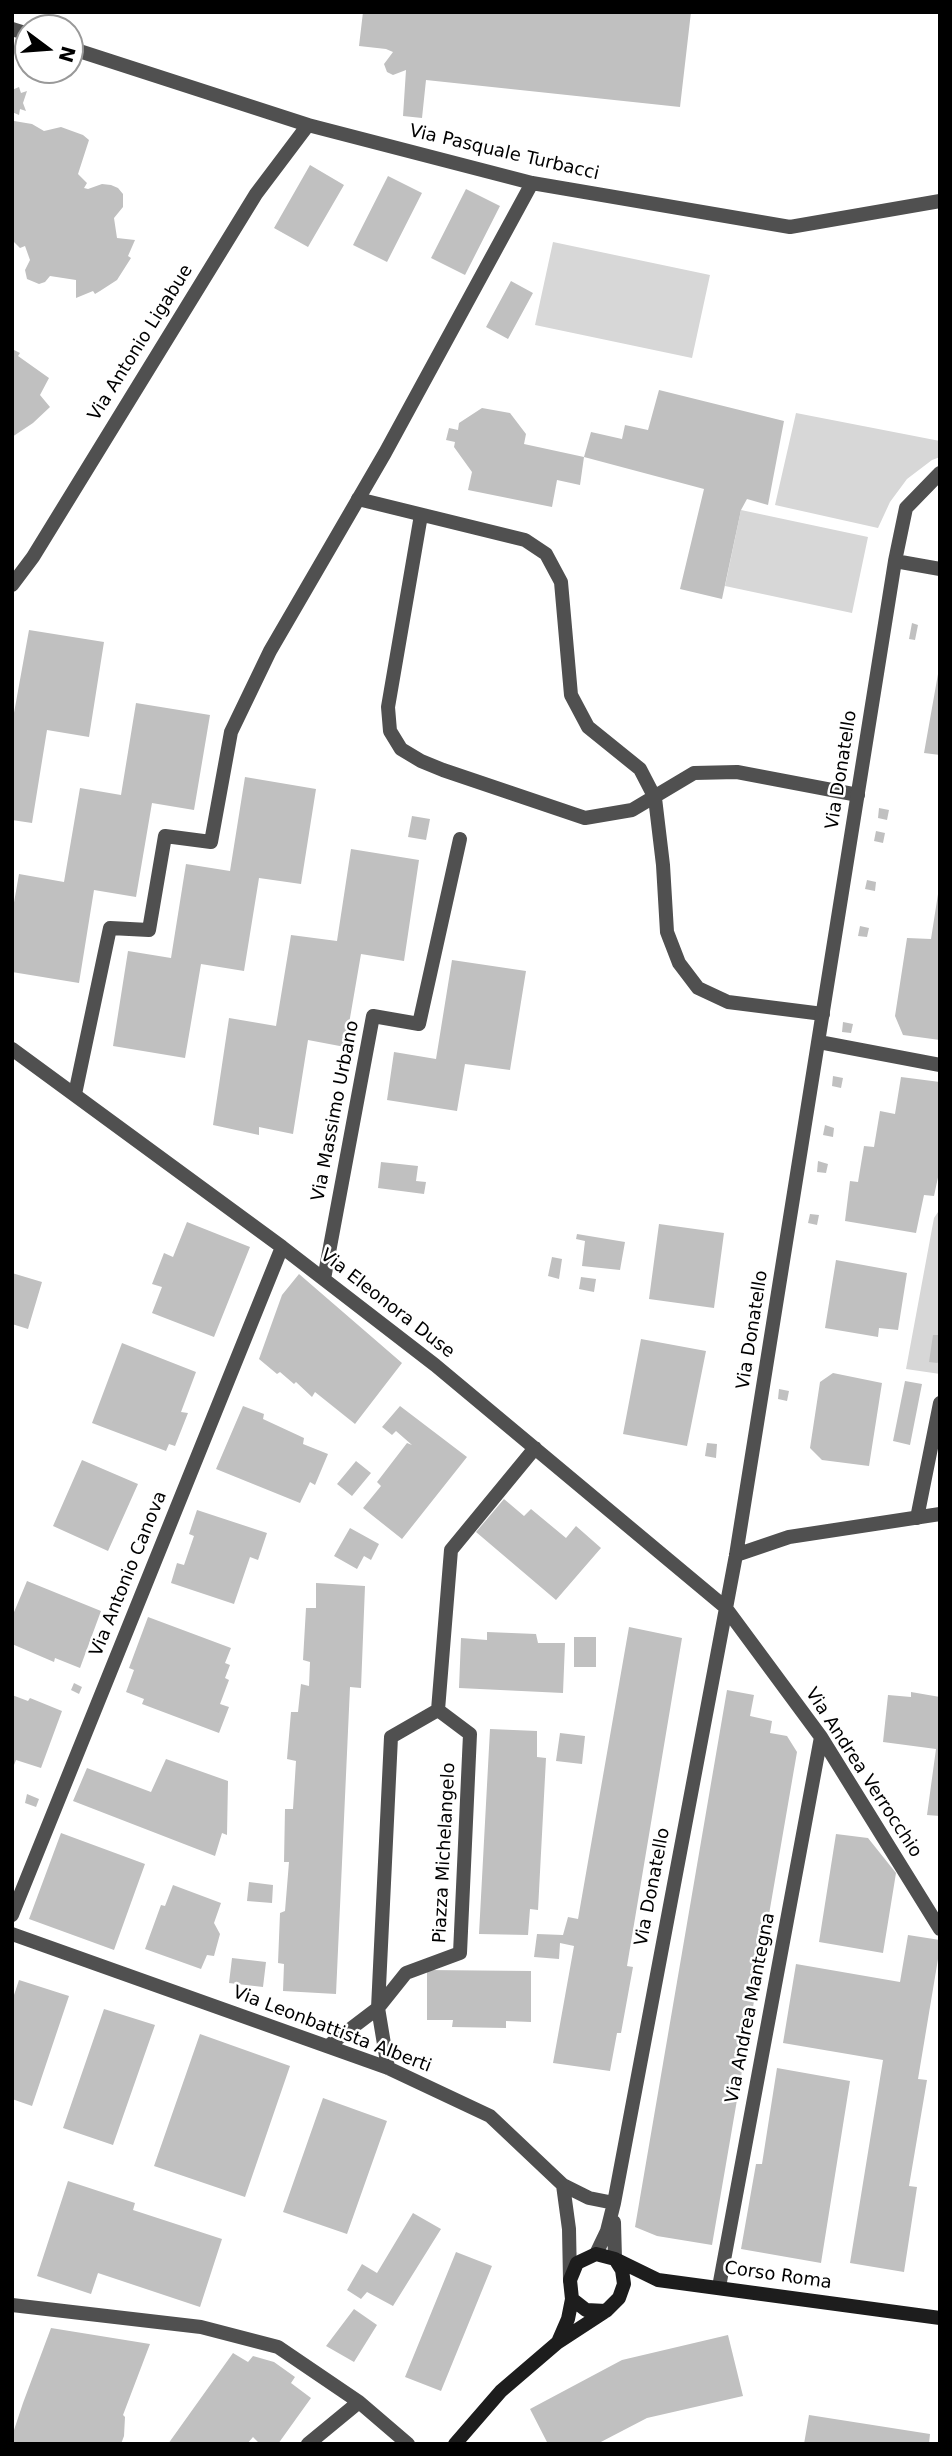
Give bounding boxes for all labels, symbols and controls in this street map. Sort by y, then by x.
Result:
north arrow [14,14,84,84]
text: N [54,44,80,65]
street label: Via Pasquale Turbacci [407,121,601,185]
street label: Via Antonio Ligabue [84,261,198,425]
street label: Via Donatello [822,709,862,831]
street label: Via Massimo Urbano [308,1019,364,1203]
street label: Via Eleonora Duse [316,1245,458,1363]
street label: Via Donatello [733,1269,773,1391]
street label: Via Antonio Canova [86,1488,172,1660]
street label: Via Andrea Verrocchio [800,1684,926,1862]
street label: Piazza Michelangelo [429,1762,461,1944]
street label: Via Donatello [631,1826,675,1948]
street label: Via Andrea Mantegna [722,1911,780,2105]
street label: Via Leonbattista Alberti [230,1982,434,2078]
street label: Corso Roma [723,2258,833,2294]

